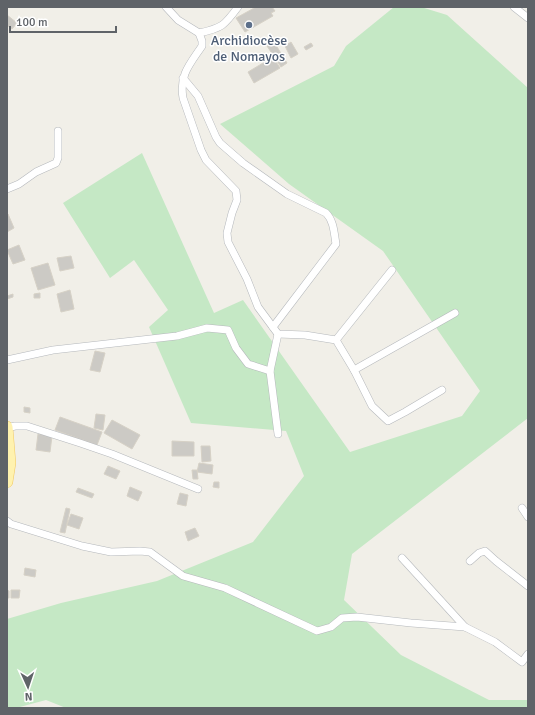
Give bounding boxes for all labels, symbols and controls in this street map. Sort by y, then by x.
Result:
scale bar [10,8,116,34]
text: 100 m [16,15,48,30]
marker: Archidiocèse de Nomayos [244,20,254,30]
place label: Archidiocèse de Nomayos [211,32,287,65]
north arrow [8,667,48,707]
text: N [24,690,33,703]

